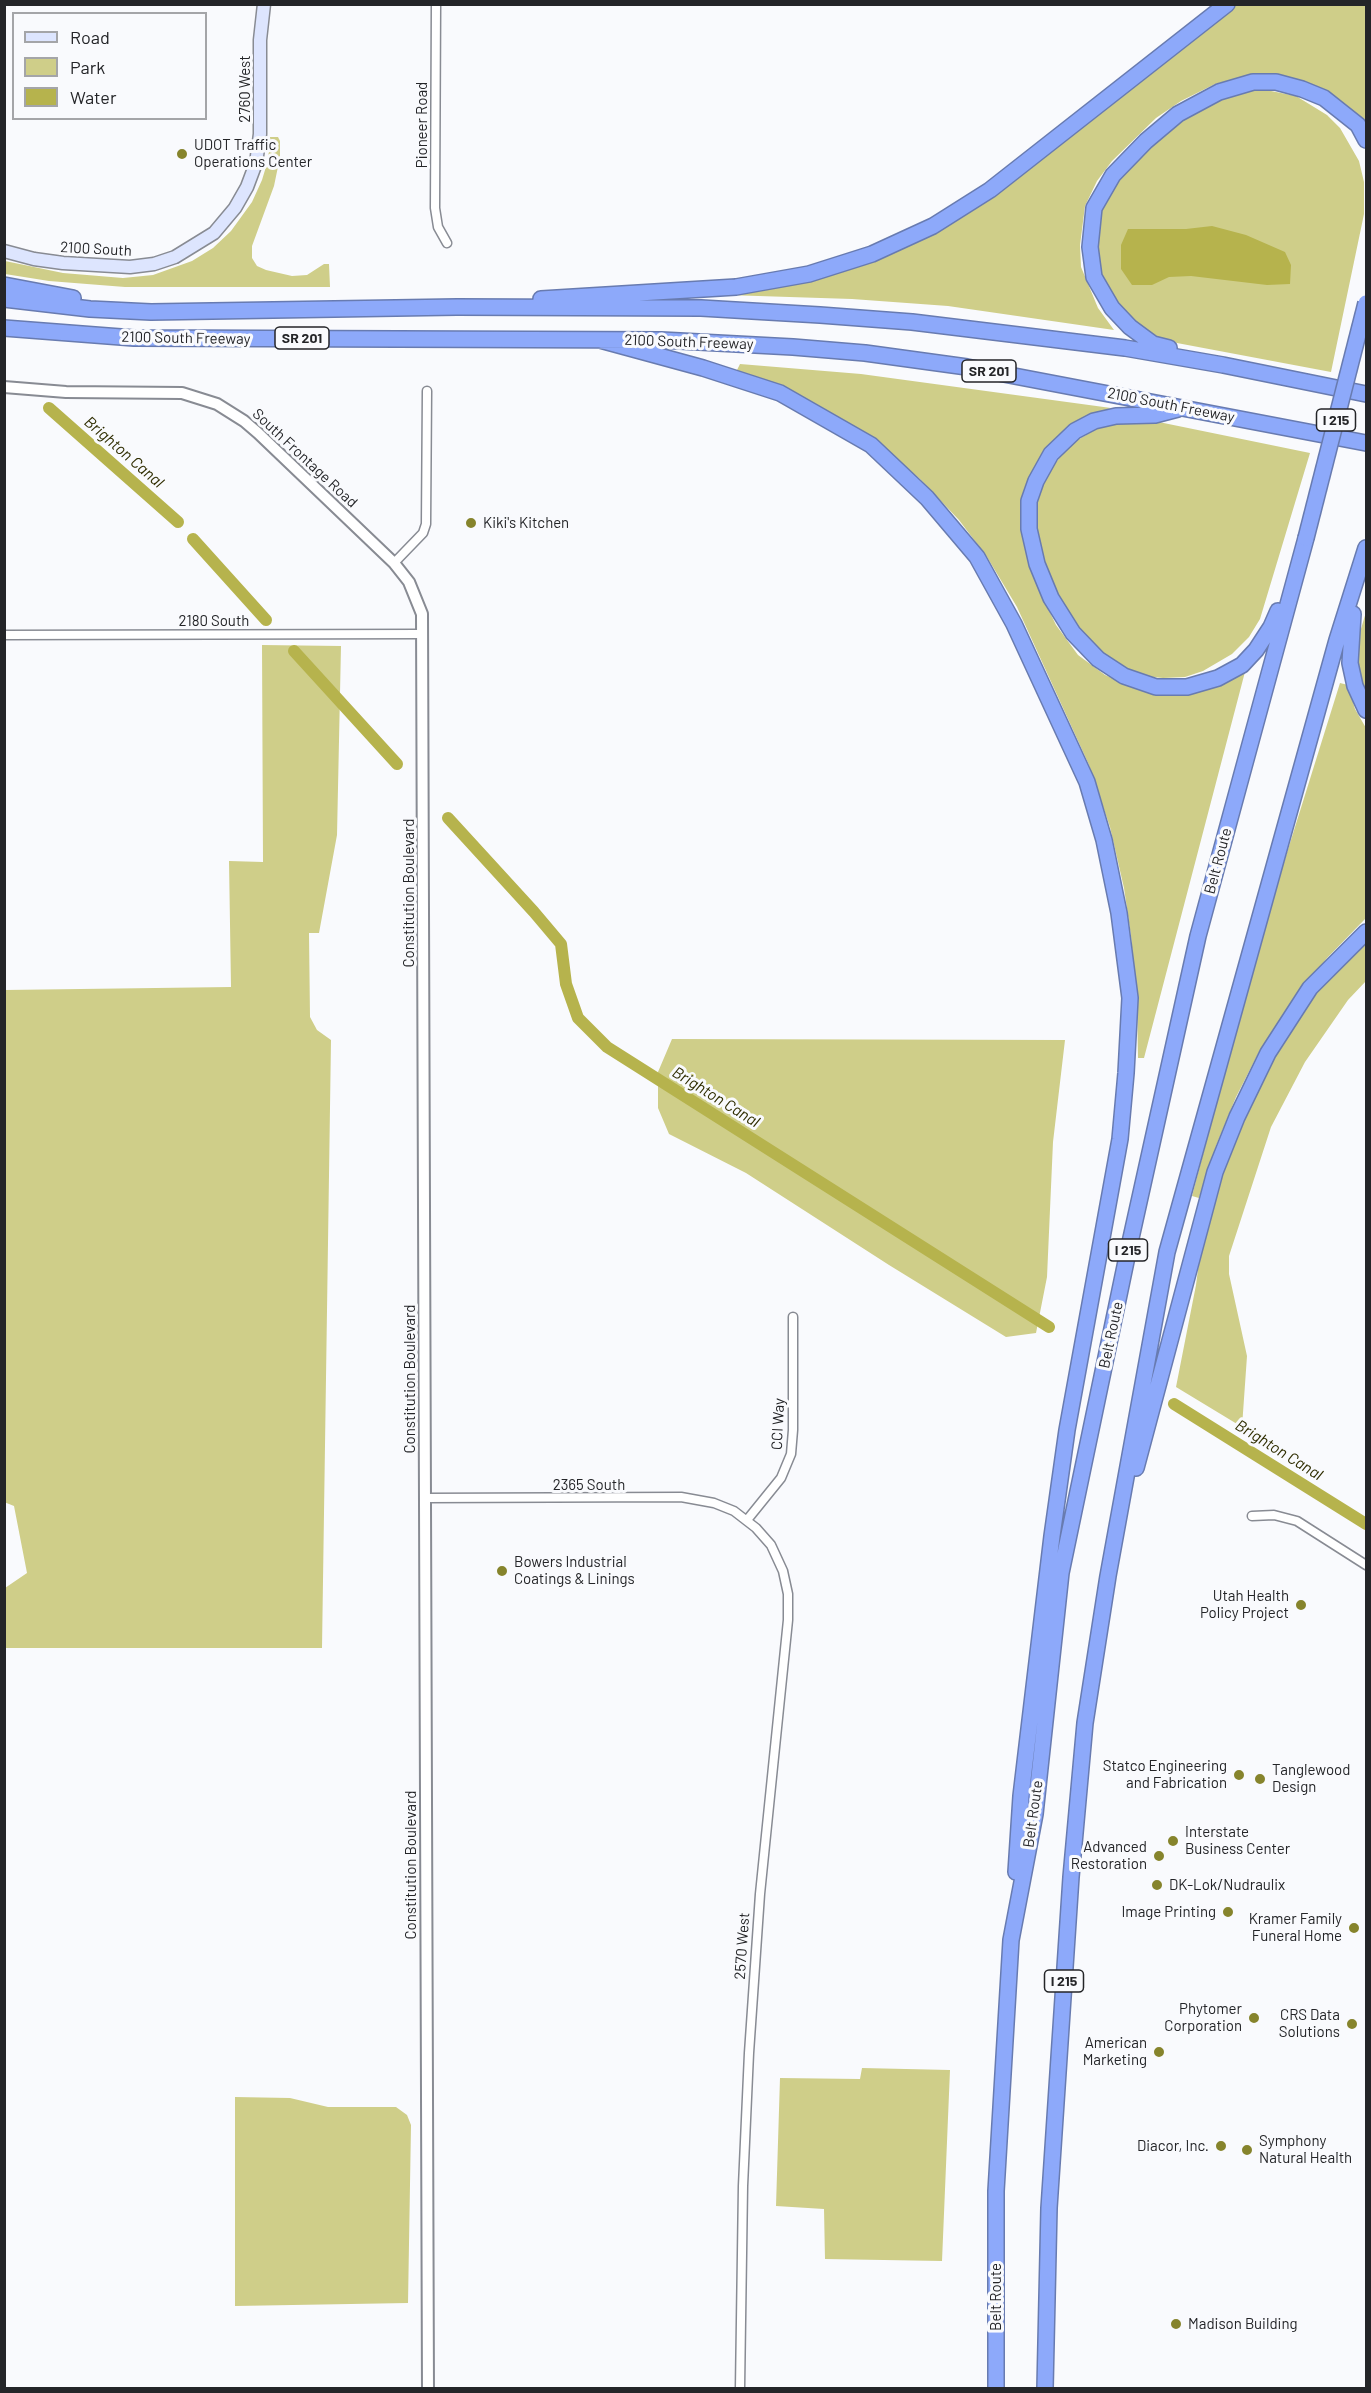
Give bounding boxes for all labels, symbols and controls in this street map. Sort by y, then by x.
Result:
legend [12,12,207,120]
text: Road [70,26,110,48]
street label: 2760 West [236,55,254,123]
text: Park [70,56,105,78]
street label: Pioneer Road [413,82,431,168]
text: Water [70,86,117,108]
place label: UDOT Traffic Operations Center [194,136,312,171]
marker: UDOT Traffic Operations Center [175,147,189,161]
street label: 2100 South [60,238,132,260]
road number: SR 201 [275,327,329,349]
street label: 2100 South Freeway [121,328,251,348]
street label: 2100 South Freeway [624,331,754,353]
road number: SR 201 [962,360,1016,382]
street label: 2100 South Freeway [1106,384,1236,426]
street label: South Frontage Road [249,405,361,511]
road number: I 215 [1316,409,1356,431]
water label: Brighton Canal [80,412,168,492]
place label: Kiki's Kitchen [483,514,569,532]
marker: Kiki's Kitchen [464,516,478,530]
street label: 2180 South [179,612,249,630]
street label: Constitution Boulevard [400,819,418,967]
street label: Belt Route [1201,826,1235,896]
water label: Brighton Canal [669,1062,763,1132]
road number: I 215 [1108,1239,1148,1261]
street label: Belt Route [1095,1300,1127,1370]
street label: Constitution Boulevard [401,1305,419,1453]
street label: CCI Way [768,1398,788,1450]
water label: Brighton Canal [1232,1415,1326,1485]
street label: 2365 South [553,1476,625,1494]
place label: Bowers Industrial Coatings & Linings [514,1553,635,1588]
marker: Bowers Industrial Coatings & Linings [495,1564,509,1578]
place label: Utah Health Policy Project [1200,1587,1289,1622]
marker: Utah Health Policy Project [1294,1598,1308,1612]
place label: Statco Engineering and Fabrication [1103,1757,1227,1792]
place label: Tanglewood Design [1272,1761,1350,1796]
marker: Statco Engineering and Fabrication [1232,1768,1246,1782]
marker: Tanglewood Design [1253,1772,1267,1786]
street label: Belt Route [1019,1779,1047,1849]
street label: Constitution Boulevard [402,1791,420,1939]
place label: Interstate Business Center [1185,1823,1290,1858]
marker: Interstate Business Center [1166,1834,1180,1848]
place label: Advanced Restoration [1071,1838,1147,1873]
marker: Advanced Restoration [1152,1849,1166,1863]
place label: DK-Lok/Nudraulix [1169,1876,1285,1894]
marker: DK-Lok/Nudraulix [1150,1878,1164,1892]
place label: Image Printing [1121,1903,1216,1921]
marker: Image Printing [1221,1905,1235,1919]
place label: Kramer Family Funeral Home [1249,1910,1342,1945]
street label: 2570 West [731,1912,753,1980]
marker: Kramer Family Funeral Home [1347,1921,1361,1935]
road number: I 215 [1044,1970,1084,1992]
place label: Phytomer Corporation [1164,2000,1242,2035]
place label: CRS Data Solutions [1279,2006,1340,2041]
marker: Phytomer Corporation [1247,2011,1261,2025]
marker: CRS Data Solutions [1345,2017,1359,2031]
place label: American Marketing [1083,2034,1147,2069]
marker: American Marketing [1152,2045,1166,2059]
place label: Symphony Natural Health [1259,2132,1352,2167]
place label: Diacor, Inc. [1137,2137,1209,2155]
marker: Diacor, Inc. [1214,2139,1228,2153]
marker: Symphony Natural Health [1240,2143,1254,2157]
street label: Belt Route [987,2263,1005,2331]
place label: Madison Building [1188,2315,1298,2333]
marker: Madison Building [1169,2317,1183,2331]

